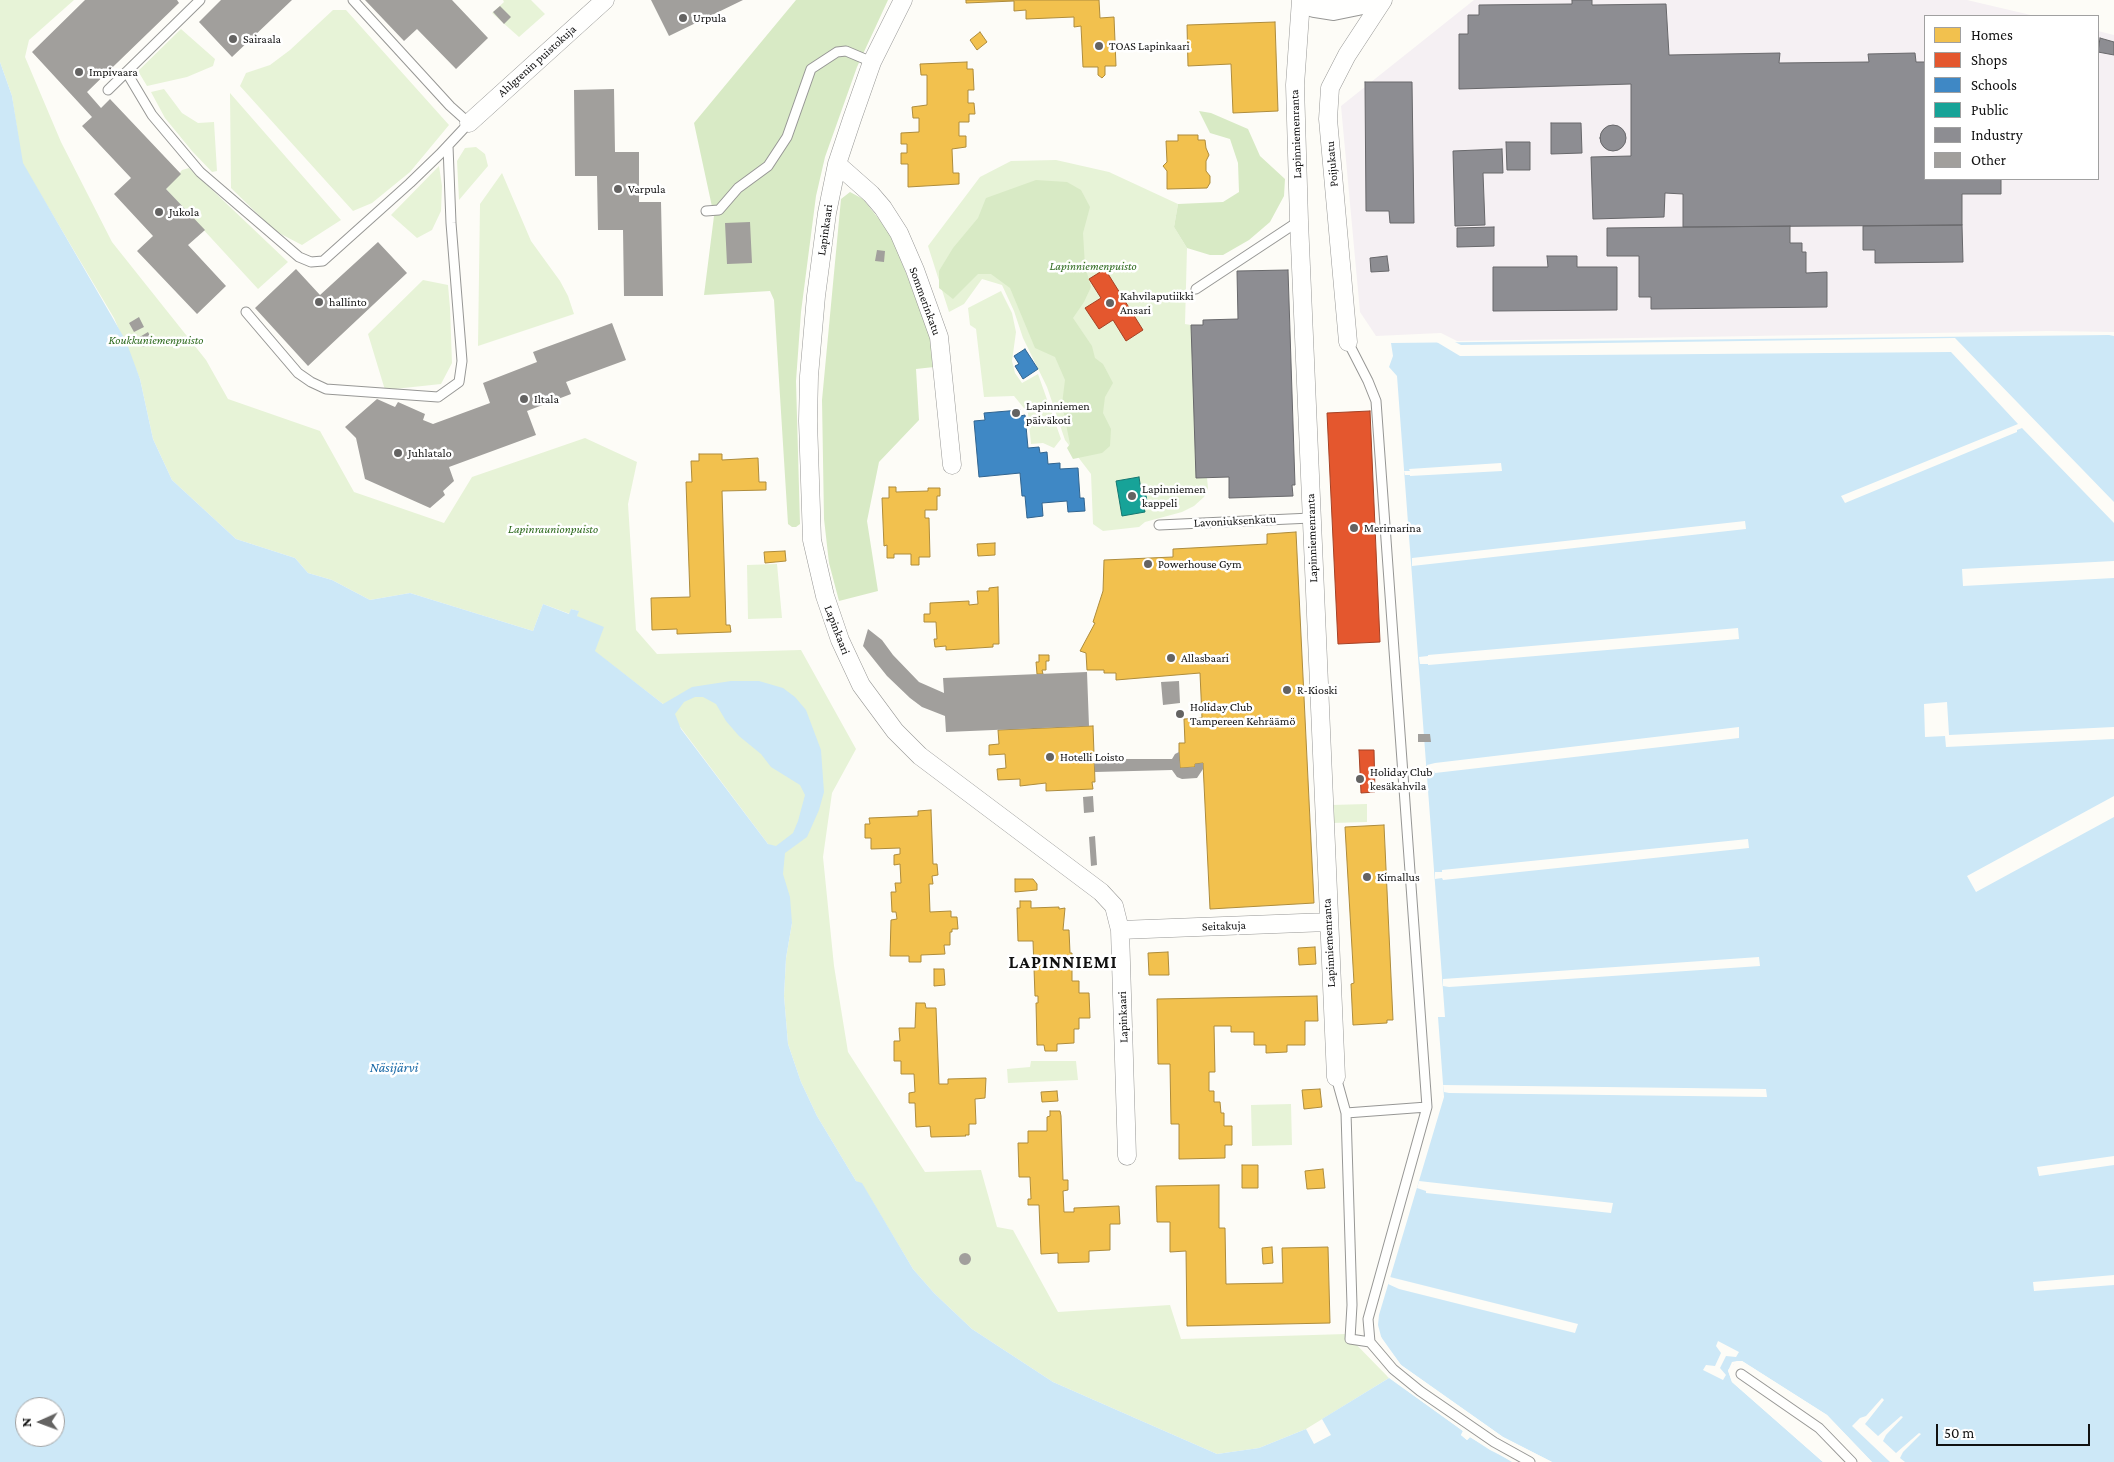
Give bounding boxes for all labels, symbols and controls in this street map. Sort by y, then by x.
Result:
place label: Urpula [693,11,726,25]
marker: Urpula [677,12,689,24]
legend [1924,15,2099,180]
street label: Ahlgrenin puistokuja [495,22,579,100]
text: Homes [1971,27,2013,43]
place label: Sairaala [243,32,281,46]
marker: Sairaala [227,33,239,45]
place label: TOAS Lapinkaari [1109,39,1190,53]
marker: TOAS Lapinkaari [1093,40,1105,52]
text: Shops [1971,52,2007,68]
place label: Impivaara [89,65,138,79]
marker: Impivaara [73,66,85,78]
text: Schools [1971,77,2017,93]
street label: Lapinniemenranta [1287,89,1305,179]
text: Public [1971,102,2008,118]
text: Industry [1971,127,2023,143]
street label: Poijukatu [1323,141,1341,187]
text: Other [1971,152,2006,168]
place label: Varpula [628,182,665,196]
marker: Varpula [612,183,624,195]
street label: Lapinkaari [814,203,836,257]
place label: Jukola [169,205,199,219]
marker: Jukola [153,206,165,218]
park label: Lapinniemenpuisto [1049,259,1137,273]
street label: Sommerinkatu [906,265,944,337]
place label: Kahvilaputiikki Ansari [1120,289,1194,317]
place label: hallinto [329,295,367,309]
marker: hallinto [313,296,325,308]
marker: Kahvilaputiikki Ansari [1104,297,1116,309]
park label: Koukkuniemenpuisto [109,333,203,347]
place label: Iltala [534,392,559,406]
marker: Iltala [518,393,530,405]
place label: Lapinniemen päiväkoti [1026,399,1090,427]
marker: Lapinniemen päiväkoti [1010,407,1022,419]
place label: Juhlatalo [408,446,452,460]
marker: Juhlatalo [392,447,404,459]
place label: Lapinniemen kappeli [1142,482,1206,510]
marker: Lapinniemen kappeli [1126,490,1138,502]
street label: Lapinniemenranta [1303,493,1321,583]
street label: Lavoniuksenkatu [1193,512,1277,530]
place label: Merimarina [1364,521,1421,535]
park label: Lapinraunionpuisto [508,522,598,536]
marker: Merimarina [1348,522,1360,534]
place label: Powerhouse Gym [1158,557,1242,571]
marker: Powerhouse Gym [1142,558,1154,570]
street label: Lapinkaari [821,603,853,657]
place label: Allasbaari [1181,651,1229,665]
marker: Allasbaari [1165,652,1177,664]
place label: R-Kioski [1297,683,1337,697]
marker: R-Kioski [1281,684,1293,696]
place label: Holiday Club Tampereen Kehräämö [1190,700,1295,728]
marker: Holiday Club Tampereen Kehräämö [1174,708,1186,720]
place label: Hotelli Loisto [1060,750,1124,764]
marker: Hotelli Loisto [1044,751,1056,763]
place label: Holiday Club kesäkahvila [1370,765,1432,793]
marker: Holiday Club kesäkahvila [1354,773,1366,785]
place label: Kimallus [1377,870,1420,884]
marker: Kimallus [1361,871,1373,883]
street label: Lapinniemenranta [1319,898,1339,988]
street label: Seitakuja [1202,918,1246,934]
district label: LAPINNIEMI [1007,951,1119,973]
street label: Lapinkaari [1115,991,1131,1043]
water label: Näsijärvi [370,1060,418,1076]
north arrow [15,1397,65,1447]
scale bar [1939,1414,2093,1446]
text: N [18,1417,34,1428]
text: 50 m [1944,1425,1974,1441]

